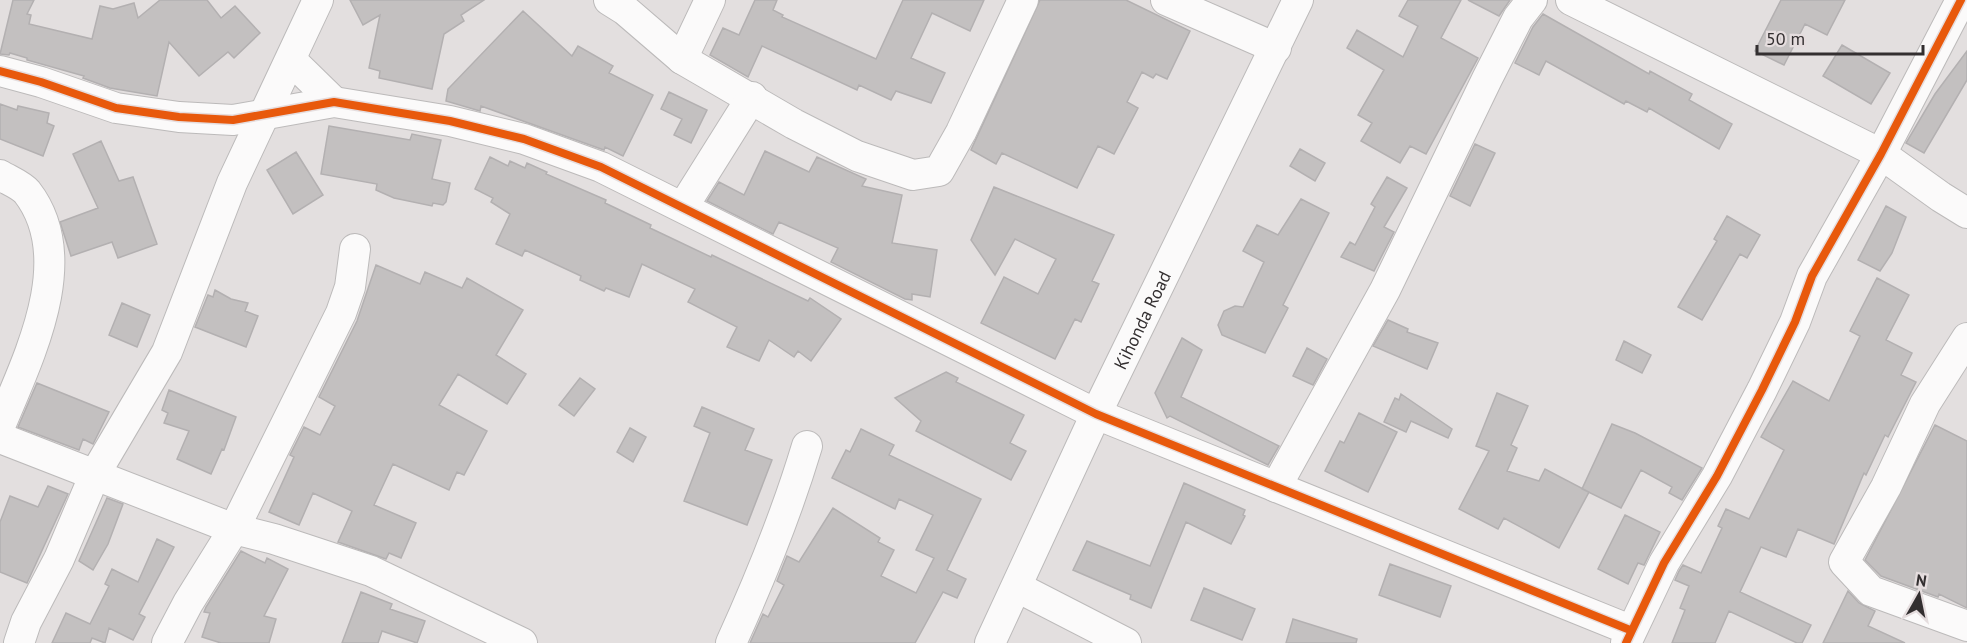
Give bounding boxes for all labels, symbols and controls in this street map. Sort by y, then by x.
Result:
scale bar [1757,18,1924,56]
text: 50 m [1766,27,1805,50]
street label: Kihonda Road [1108,267,1176,373]
north arrow [1889,565,1949,625]
text: N [1915,569,1928,591]

